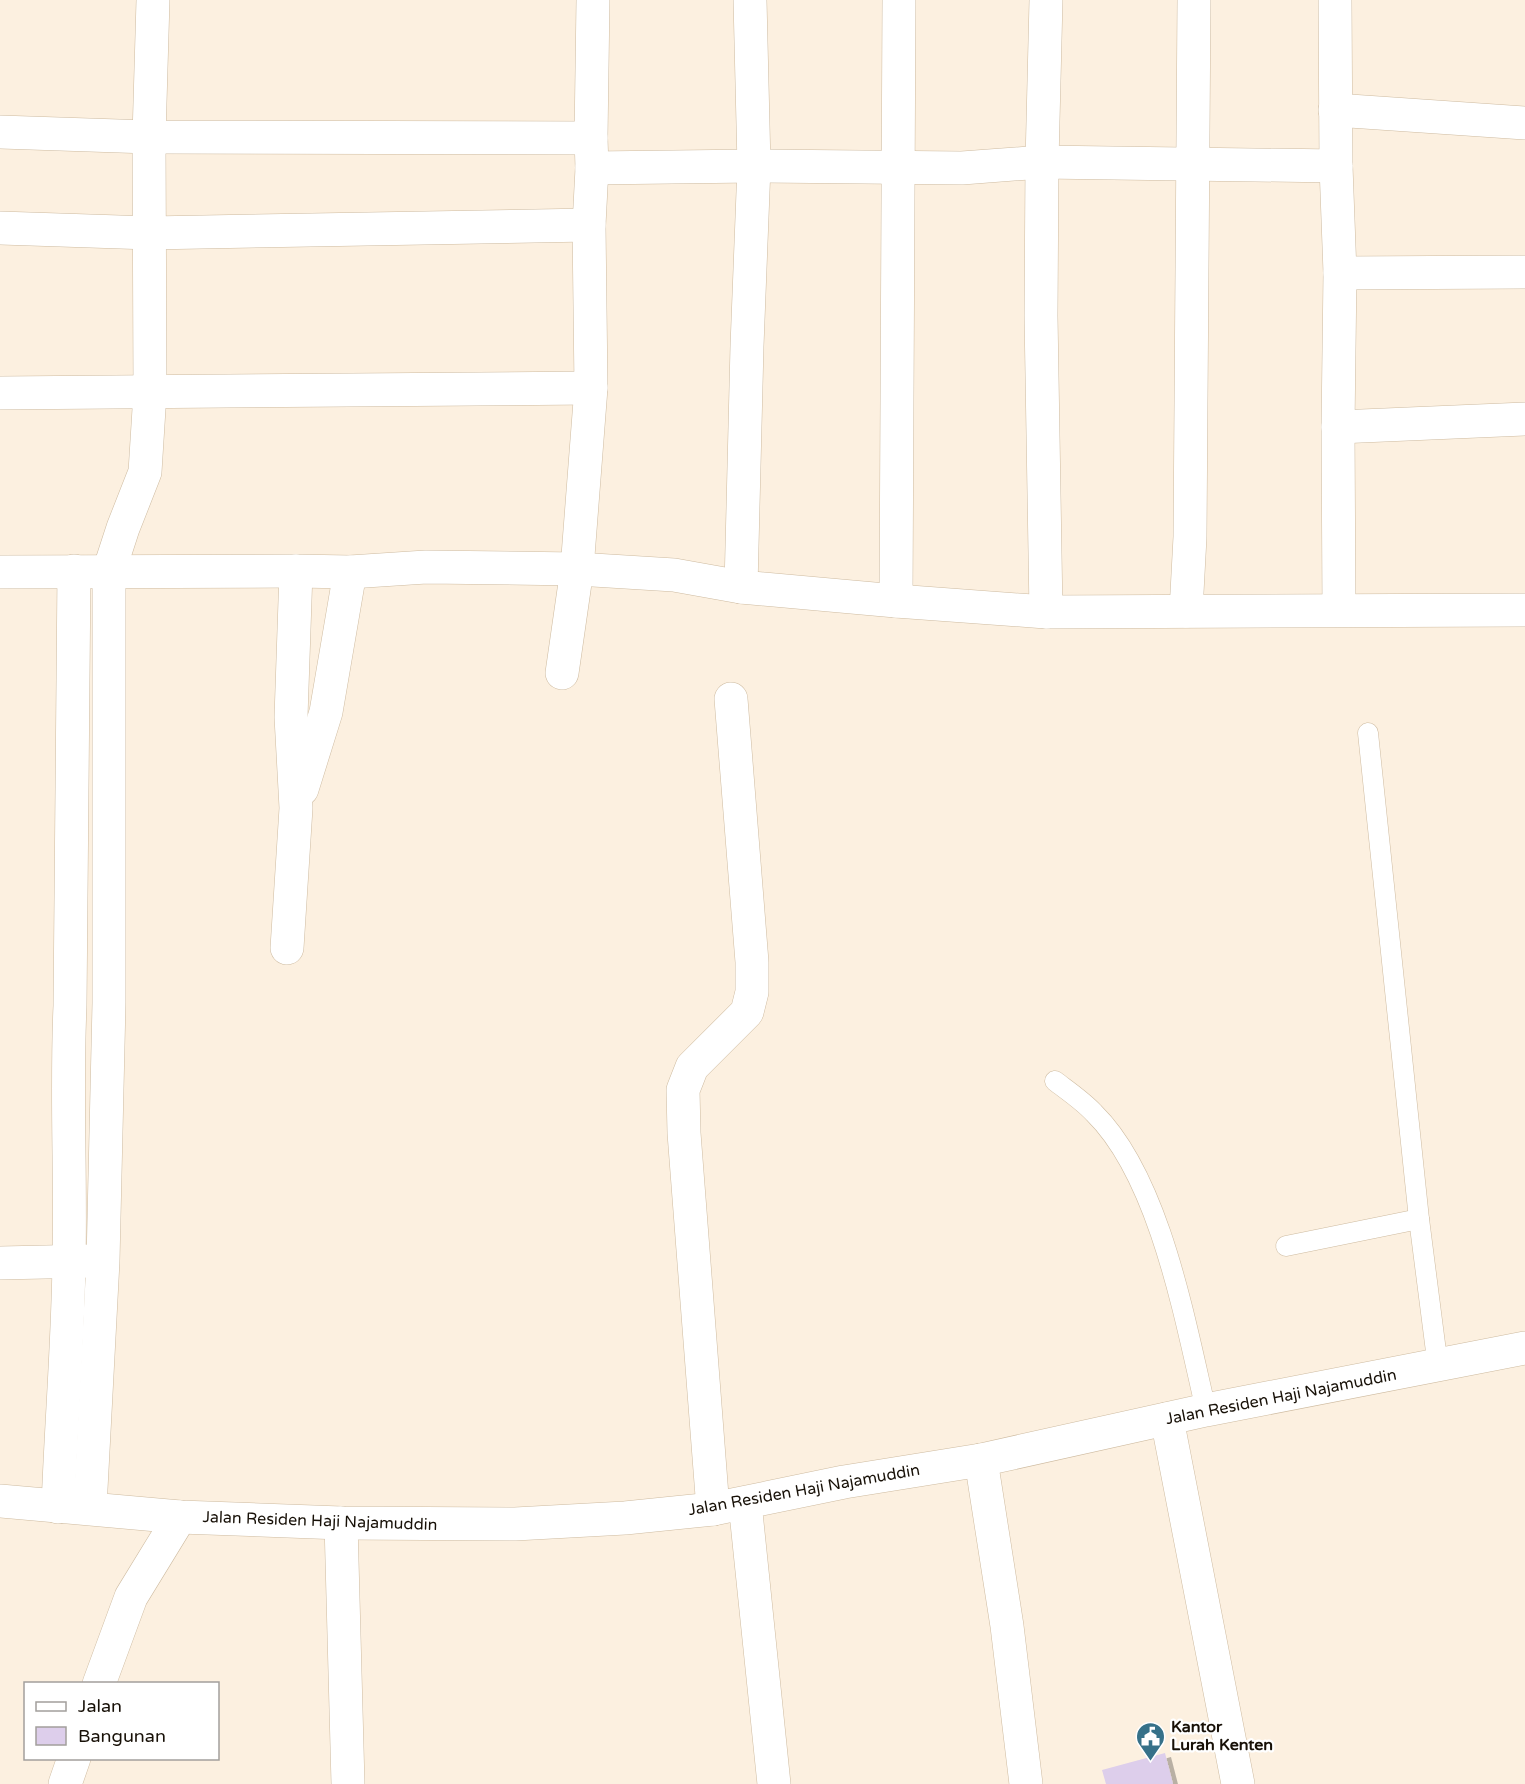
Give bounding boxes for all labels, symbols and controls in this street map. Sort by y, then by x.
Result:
street label: Jalan Residen Haji Najamuddin [1164,1365,1398,1429]
street label: Jalan Residen Haji Najamuddin [687,1460,921,1520]
street label: Jalan Residen Haji Najamuddin [202,1507,438,1535]
legend [24,1682,219,1760]
text: Jalan [78,1695,122,1717]
place label: Kantor Lurah Kenten [1171,1717,1273,1755]
public building icon: Kantor Lurah Kenten [1134,1720,1166,1762]
text: Bangunan [78,1725,166,1747]

